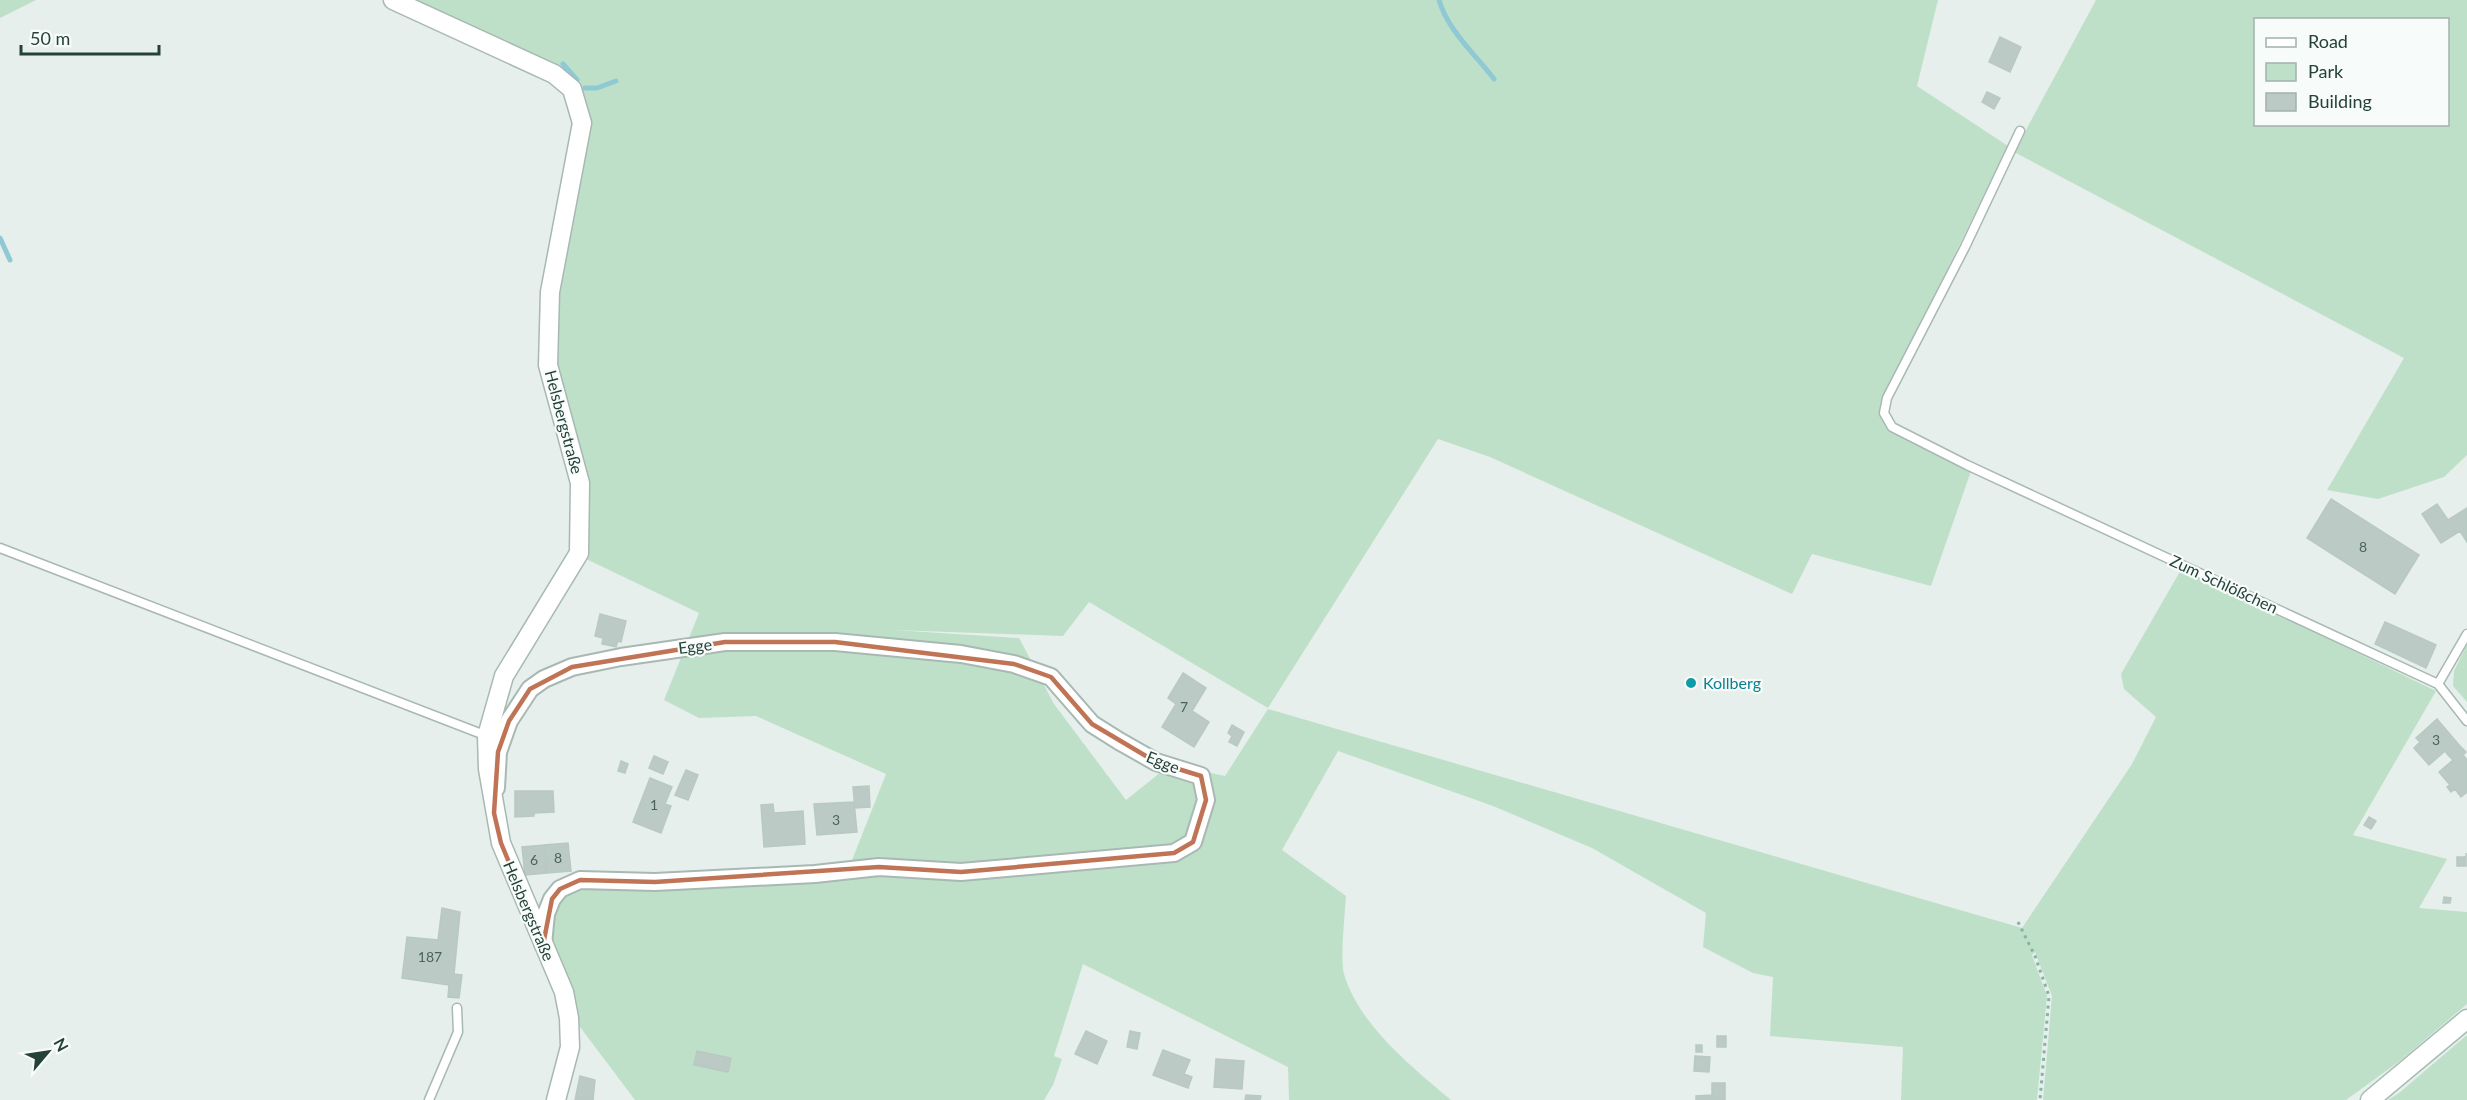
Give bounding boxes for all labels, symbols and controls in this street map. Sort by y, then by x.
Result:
scale bar [21,18,159,56]
legend [2254,18,2449,126]
text: 50 m [30,27,70,49]
text: Road [2308,30,2348,52]
text: Park [2308,60,2344,82]
text: Building [2308,90,2372,112]
street label: Helsbergstraße [542,368,587,476]
house number: 8 [2359,538,2367,555]
street label: Zum Schlößchen [2167,550,2281,617]
street label: Egge [677,634,713,657]
place label: Kollberg [1703,673,1761,692]
marker: Kollberg [1684,676,1698,690]
house number: 7 [1180,698,1188,715]
house number: 3 [2432,731,2440,748]
street label: Egge [1144,746,1182,777]
house number: 1 [650,796,658,813]
house number: 3 [832,811,840,828]
house number: 8 [554,849,562,866]
house number: 6 [530,851,538,868]
street label: Helsbergstraße [500,858,559,964]
house number: 187 [418,948,442,965]
north arrow [18,1022,78,1082]
text: N [50,1034,73,1054]

